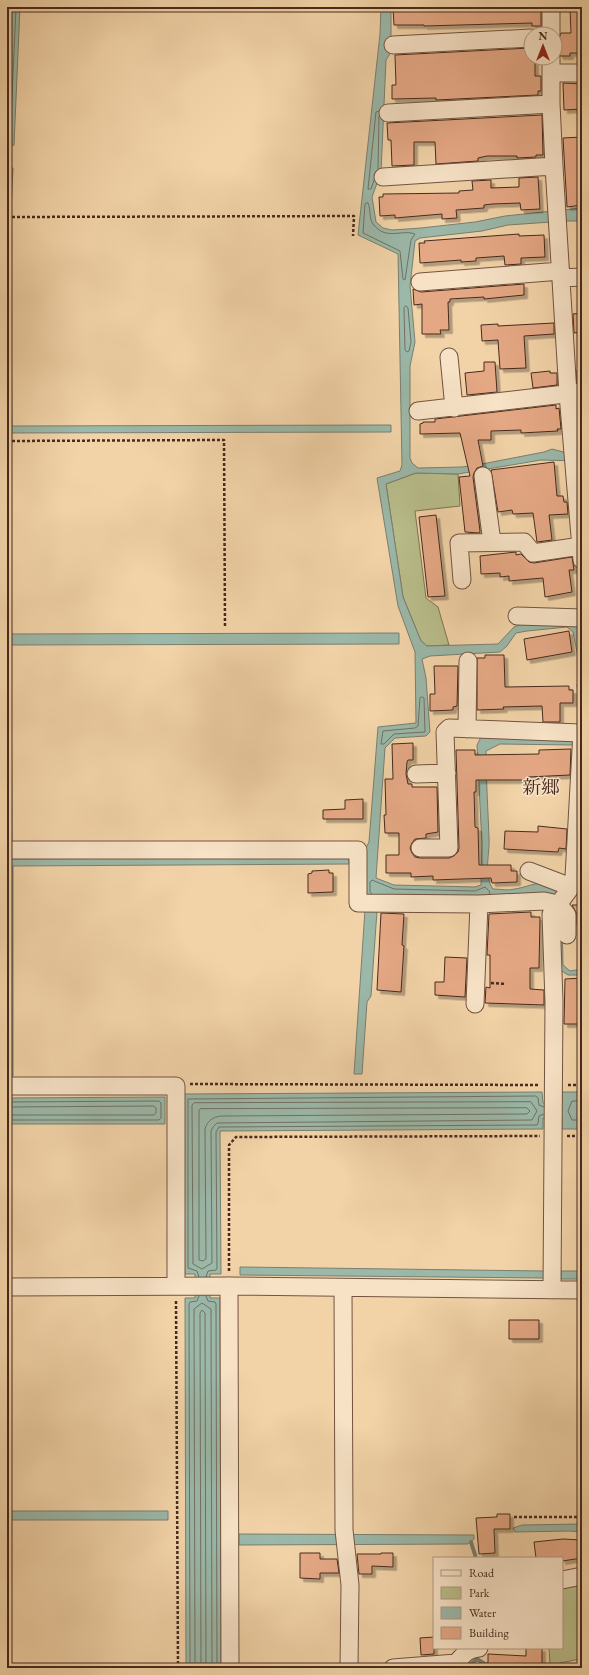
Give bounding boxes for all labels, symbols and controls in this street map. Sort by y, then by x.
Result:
north arrow [523,26,563,66]
text: N [539,29,548,43]
district label: 新郷 [522,775,560,800]
legend [433,1557,563,1649]
text: Road [469,1565,495,1581]
text: Park [469,1585,490,1601]
text: Water [469,1605,496,1621]
text: Building [469,1625,510,1641]

